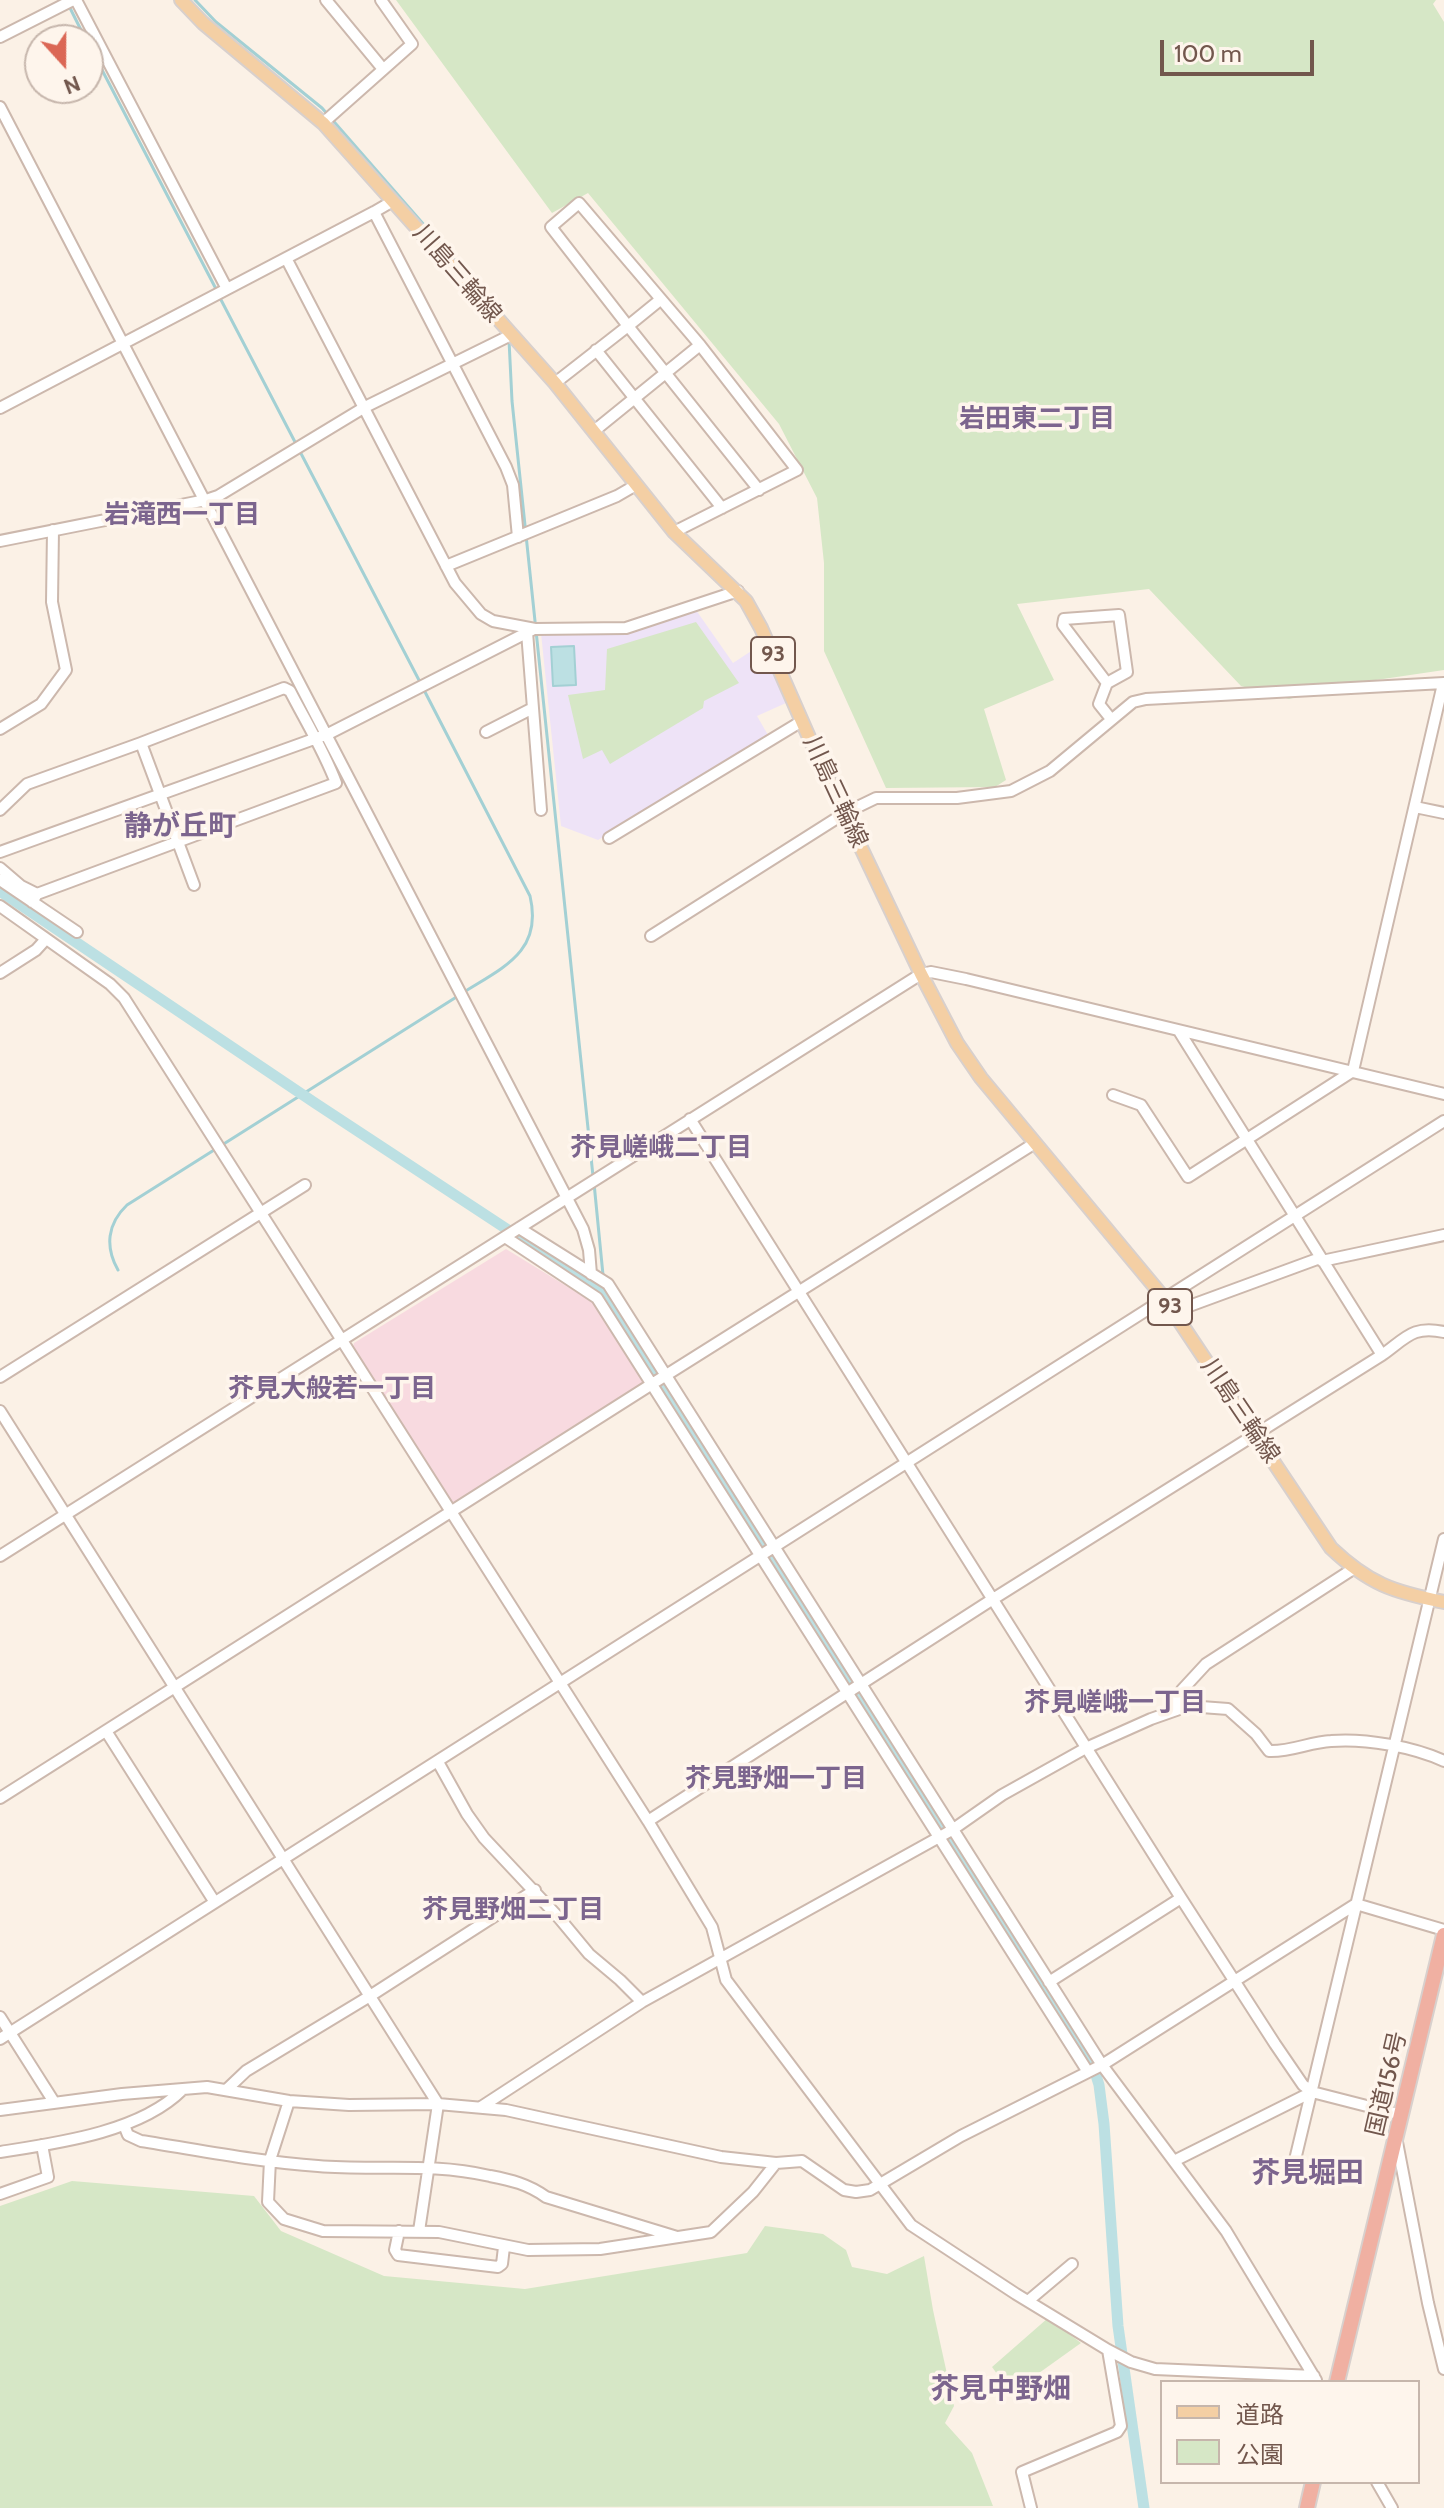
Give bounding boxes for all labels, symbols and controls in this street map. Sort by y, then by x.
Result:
north arrow [24,24,104,104]
scale bar [1164,24,1318,74]
text: 100 m [1174,39,1242,68]
text: N [60,70,84,100]
street label: 川島三輪線 [407,219,507,329]
district label: 岩田東二丁目 [959,403,1115,435]
district label: 岩滝西一丁目 [104,499,260,531]
road number: 93 [751,637,795,673]
street label: 川島三輪線 [797,732,873,852]
district label: 静が丘町 [124,810,236,844]
district label: 芥見嵯峨二丁目 [570,1132,752,1164]
road number: 93 [1148,1289,1192,1325]
street label: 川島三輪線 [1195,1353,1285,1469]
district label: 芥見大般若一丁目 [228,1373,436,1405]
district label: 芥見嵯峨一丁目 [1024,1687,1206,1719]
district label: 芥見野畑一丁目 [685,1763,867,1795]
district label: 芥見野畑二丁目 [422,1894,604,1926]
street label: 国道156号 [1361,2029,1413,2139]
district label: 芥見堀田 [1252,2157,1364,2191]
district label: 芥見中野畑 [931,2373,1071,2407]
legend [1160,2380,1420,2484]
text: 道路 [1236,2400,1284,2429]
text: 公園 [1236,2440,1284,2469]

